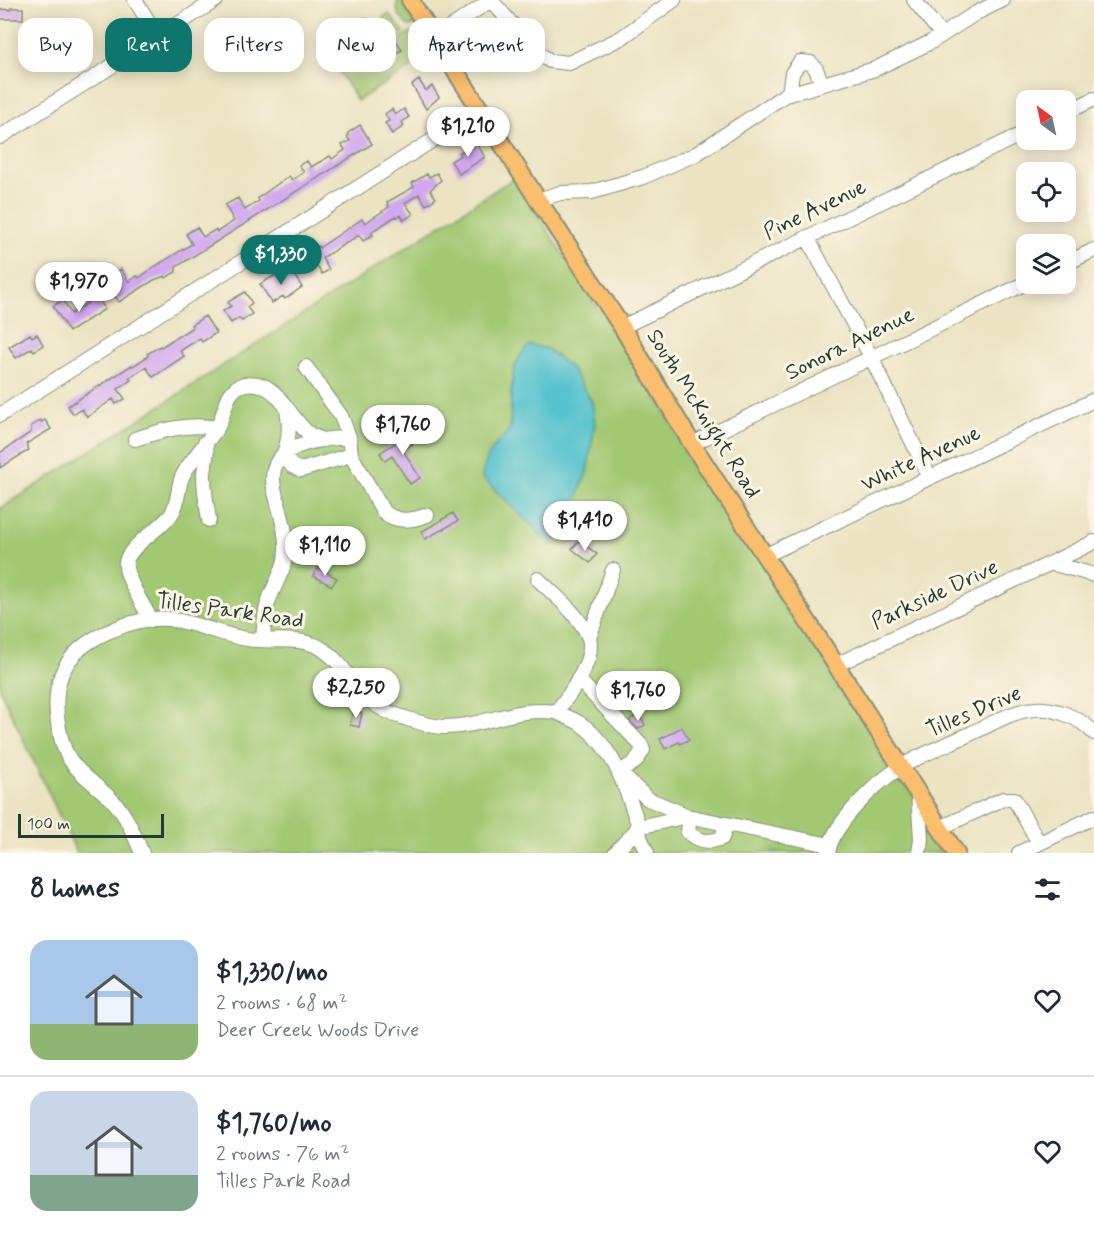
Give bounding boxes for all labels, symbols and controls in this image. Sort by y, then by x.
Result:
chip: Buy [18,18,93,72]
chip: Rent [105,18,192,72]
chip: Filters [204,18,304,72]
chip: New [316,18,396,72]
chip: Apartment [408,18,545,72]
north arrow [1016,90,1076,150]
map controls [1016,90,1076,294]
pin: $1,210 [419,107,517,158]
text: $1,210 [441,113,495,140]
button: locate [1016,162,1076,222]
street label: Pine Avenue [759,173,871,247]
button: layers [1016,234,1076,294]
pin: $1,330 [232,235,330,286]
text: $1,330 [255,241,307,268]
pin: $1,970 [30,262,128,313]
text: $1,970 [49,268,109,295]
street label: Sonora Avenue [781,301,919,387]
street label: South McKnight Road [637,324,766,505]
pin: $1,760 [354,405,452,456]
text: $1,760 [375,411,431,438]
street label: White Avenue [857,419,985,499]
pin: $1,410 [536,501,634,552]
text: $1,410 [557,507,613,534]
pin: $1,110 [276,526,374,577]
text: $1,110 [299,532,351,559]
street label: Parkside Drive [867,553,1003,637]
street label: Tilles Park Road [155,587,305,635]
pin: $2,250 [307,668,405,719]
pin: $1,760 [589,671,687,722]
text: $2,250 [327,674,385,701]
text: $1,760 [610,677,666,704]
street label: Tilles Drive [922,679,1026,745]
scale bar [18,811,164,838]
text: 100 m [27,814,70,835]
text: 8 homes [30,872,120,906]
icon: filters [1031,873,1064,906]
text: $1,330/mo [216,956,328,990]
icon: home [78,964,150,1036]
icon: heart [1031,984,1064,1017]
text: 2 rooms · 68 m² [216,990,347,1017]
text: Deer Creek Woods Drive [216,1017,419,1044]
text: $1,760/mo [216,1107,332,1141]
icon: home [78,1115,150,1187]
icon: heart [1031,1135,1064,1168]
text: 2 rooms · 76 m² [216,1141,349,1168]
text: Tilles Park Road [216,1168,351,1195]

